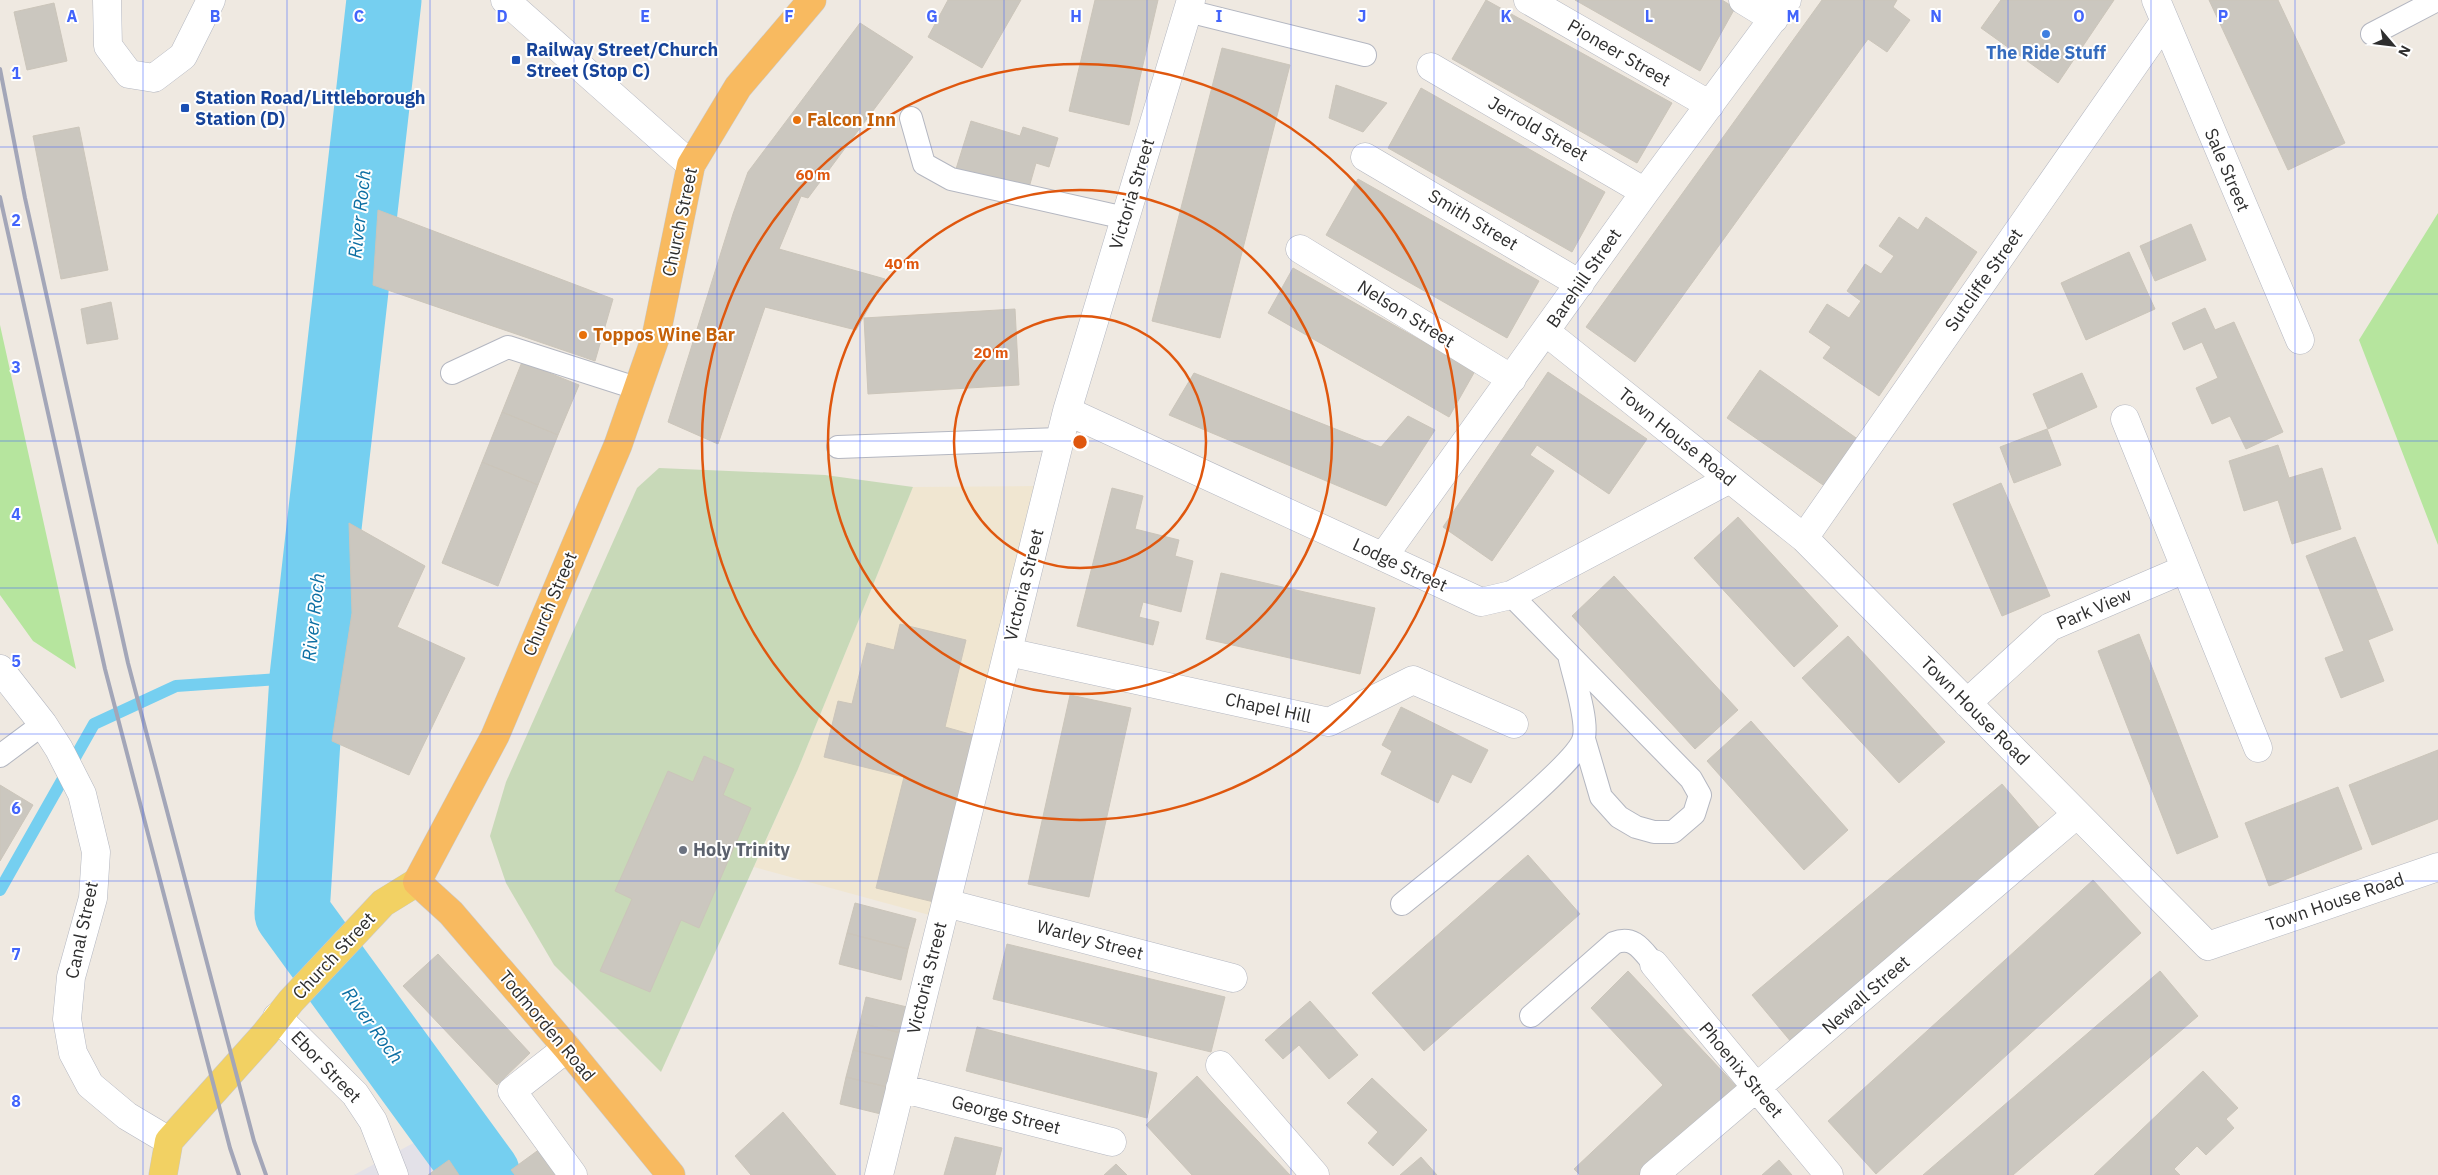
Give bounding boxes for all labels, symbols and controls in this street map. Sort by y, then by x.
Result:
text: A [67,6,78,26]
text: B [210,6,221,26]
text: C [354,6,364,26]
text: D [496,6,508,26]
text: E [640,6,650,26]
text: F [784,6,794,26]
text: G [926,6,938,26]
text: H [1070,6,1082,26]
text: I [1216,6,1223,26]
text: J [1358,6,1366,26]
text: K [1500,6,1512,26]
text: L [1645,6,1653,26]
text: M [1786,6,1800,26]
text: N [1930,6,1942,26]
text: O [2073,6,2085,26]
text: P [2218,6,2228,26]
street label: Pioneer Street [1563,14,1675,91]
north arrow [2368,20,2418,70]
marker: The Ride Stuff [2040,28,2052,40]
place label: Railway Street/Church Street (Stop C) [526,38,718,82]
place label: The Ride Stuff [1986,41,2107,64]
text: N [2394,42,2415,60]
marker: Railway Street/Church Street (Stop C) [510,54,522,66]
text: 1 [11,63,21,83]
place label: Station Road/Littleborough Station (D) [195,86,426,130]
street label: Jerrold Street [1484,91,1592,166]
marker: Station Road/Littleborough Station (D) [179,102,191,114]
place label: Falcon Inn [807,108,896,131]
marker: Falcon Inn [791,114,803,126]
street label: Sale Street [2200,125,2255,215]
street label: Victoria Street [1104,135,1159,252]
street label: Church Street [657,165,702,279]
text: 60 m [796,165,830,184]
water label: River Roch [342,169,376,259]
street label: Smith Street [1424,184,1522,255]
text: 2 [11,210,21,230]
street label: Barehill Street [1541,224,1626,332]
street label: Sutcliffe Street [1940,224,2028,336]
text: 40 m [885,254,919,273]
street label: Nelson Street [1353,275,1459,353]
place label: Toppos Wine Bar [593,323,735,346]
marker: Toppos Wine Bar [577,329,589,341]
text: 20 m [974,343,1008,362]
text: 3 [11,357,21,377]
street label: Town House Road [1614,382,1741,491]
centre of rings [1071,433,1089,451]
text: 4 [11,504,21,524]
street label: Victoria Street [998,526,1049,644]
street label: Lodge Street [1349,533,1451,597]
street label: Church Street [517,548,582,659]
water label: River Roch [296,572,330,662]
street label: Park View [2053,582,2135,635]
text: 5 [11,651,21,671]
street label: Town House Road [1916,651,2035,770]
street label: Chapel Hill [1223,687,1313,728]
text: 6 [11,798,21,818]
place label: Holy Trinity [693,838,790,861]
marker: Holy Trinity [677,844,689,856]
street label: Town House Road [2263,867,2407,936]
street label: Canal Street [60,879,103,981]
street label: Church Street [287,907,380,1004]
street label: Warley Street [1034,914,1146,965]
street label: Victoria Street [901,919,952,1037]
text: 7 [11,944,21,964]
street label: Newall Street [1817,950,1914,1039]
street label: Todmorden Road [494,965,601,1086]
water label: River Roch [337,982,409,1068]
street label: Phoenix Street [1694,1017,1788,1122]
street label: Ebor Street [286,1026,366,1107]
street label: George Street [949,1090,1063,1139]
text: 8 [11,1091,21,1111]

